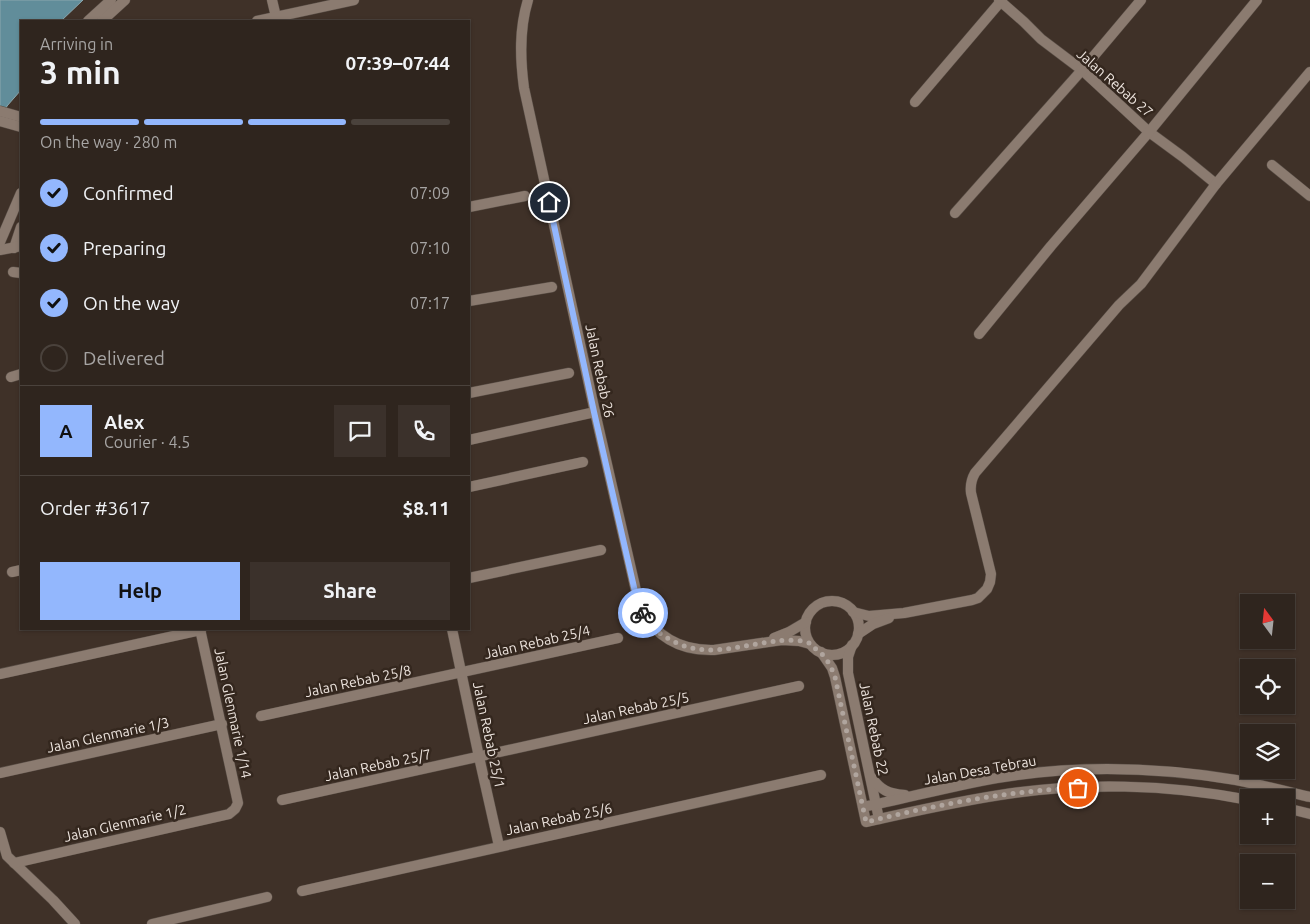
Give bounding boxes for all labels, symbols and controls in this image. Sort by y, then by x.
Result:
text: Arriving in [40,35,113,53]
street label: Jalan Rebab 27 [1074,46,1156,120]
text: 07:39–07:44 [345,52,450,74]
text: 3 min [40,54,121,90]
text: On the way · 280 m [40,133,177,151]
icon: check [40,179,68,207]
pin [528,181,570,223]
text: Confirmed [83,182,174,204]
text: 07:09 [410,184,450,202]
icon: home [535,188,563,216]
icon: check [40,234,68,262]
text: Preparing [83,237,167,259]
text: 07:10 [410,239,450,257]
icon: check [40,289,68,317]
text: On the way [83,292,180,314]
text: 07:17 [410,294,450,312]
street label: Jalan Rebab 26 [582,323,618,419]
text: Delivered [83,347,165,369]
button: chat [334,405,386,457]
button: phone [398,405,450,457]
text: Alex [104,411,144,433]
text: A [59,420,73,442]
text: Courier · 4.5 [104,433,190,451]
text: Order #3617 [40,497,150,519]
text: $8.11 [402,497,450,519]
button: Help [40,562,240,620]
button: Share [250,562,450,620]
courier [618,588,668,638]
north arrow [1240,594,1295,649]
map controls [1240,594,1295,909]
icon: bike [629,599,657,627]
street label: Jalan Rebab 25/4 [482,622,592,662]
street label: Jalan Glenmarie 1/14 [211,646,255,780]
button: locate [1240,659,1295,714]
street label: Jalan Rebab 25/8 [303,662,413,700]
street label: Jalan Rebab 25/1 [470,680,508,790]
street label: Jalan Rebab 22 [856,681,892,777]
street label: Jalan Rebab 25/5 [581,689,691,727]
street label: Jalan Glenmarie 1/3 [45,714,171,756]
button: layers [1240,724,1295,779]
street label: Jalan Rebab 25/7 [323,746,433,784]
street label: Jalan Desa Tebrau [923,752,1037,788]
pin [1057,767,1099,809]
icon: bag [1064,774,1092,802]
button: + [1240,789,1295,844]
street label: Jalan Rebab 25/6 [504,800,614,838]
street label: Jalan Glenmarie 1/2 [62,801,188,845]
button: − [1240,854,1295,909]

